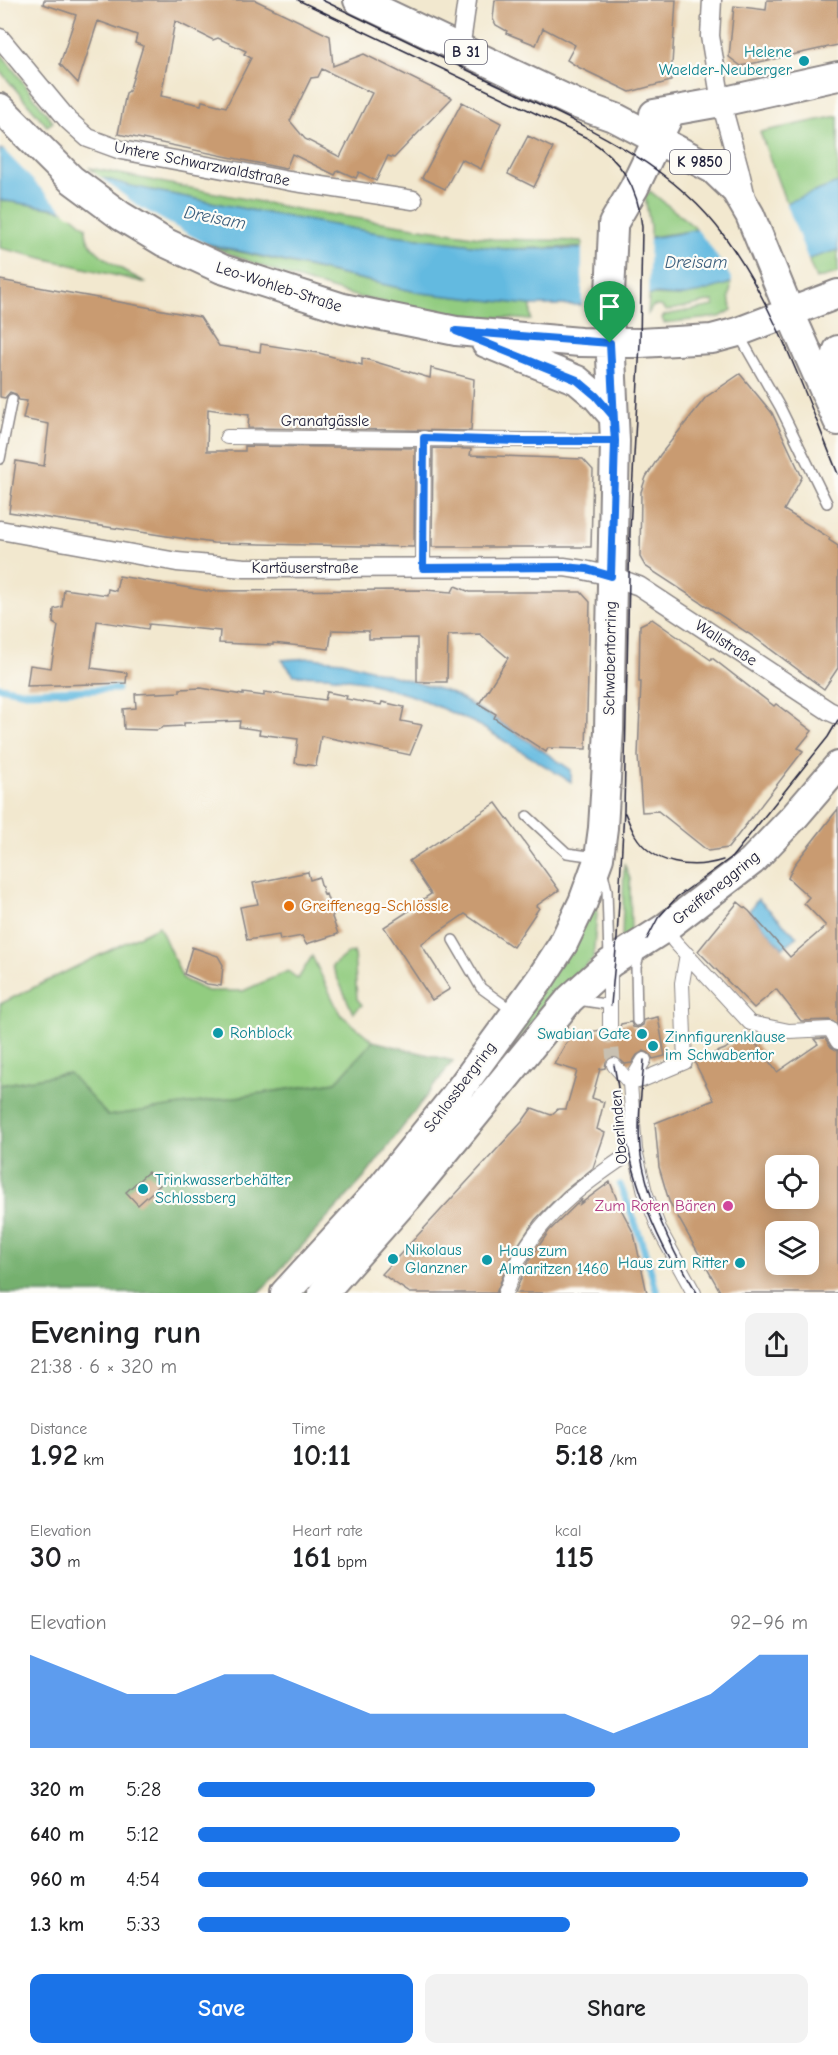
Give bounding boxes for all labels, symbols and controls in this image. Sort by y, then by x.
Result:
road number: B 31 [445,40,487,64]
place label: Helene Waelder-Neuberger [659,43,793,79]
marker: Helene Waelder-Neuberger [797,54,811,68]
street label: Untere Schwarzwaldstraße [112,138,292,190]
road number: K 9850 [670,150,730,174]
water label: Dreisam [182,202,248,234]
water label: Dreisam [665,252,727,273]
street label: Leo-Wohleb-Straße [214,258,344,316]
pin [584,281,635,343]
icon: arrive [593,290,626,323]
street label: Granatgässle [281,412,369,430]
street label: Kartäuserstraße [251,559,359,577]
street label: Schwabentorring [600,601,620,715]
street label: Wallstraße [692,616,760,670]
street label: Greiffeneggring [669,847,763,929]
place label: Greiffenegg-Schlössle [301,897,449,915]
marker: Greiffenegg-Schlössle [282,899,296,913]
place label: Rohblock [230,1024,293,1042]
place label: Swabian Gate [537,1025,630,1043]
marker: Rohblock [211,1026,225,1040]
marker: Swabian Gate [635,1027,649,1041]
place label: Zinnfigurenklause im Schwabentor [665,1028,786,1064]
street label: Schlossbergring [420,1038,500,1136]
marker: Zinnfigurenklause im Schwabentor [646,1039,660,1053]
street label: Oberlinden [607,1089,631,1165]
map controls [765,1155,819,1275]
button: locate [765,1155,819,1209]
place label: Trinkwasserbehälter Schlossberg [155,1171,291,1207]
marker: Trinkwasserbehälter Schlossberg [136,1182,150,1196]
place label: Zum Roten Bären [595,1197,716,1215]
marker: Zum Roten Bären [721,1199,735,1213]
button: layers [765,1221,819,1275]
place label: Nikolaus Glanzner [405,1241,468,1277]
place label: Haus zum Almaritzen 1460 [499,1242,609,1278]
marker: Nikolaus Glanzner [386,1252,400,1266]
marker: Haus zum Almaritzen 1460 [480,1253,494,1267]
place label: Haus zum Ritter [618,1254,729,1272]
marker: Haus zum Ritter [733,1256,747,1270]
text: Evening run [30,1313,201,1351]
button: share [745,1313,808,1376]
text: 21:38 · 6 × 320 m [30,1355,177,1378]
text: Distance [30,1420,87,1438]
text: Time [292,1420,326,1438]
text: Pace [555,1420,587,1438]
text: 1.92 [30,1438,78,1473]
text: 10:11 [292,1438,351,1473]
text: 5:18 [555,1438,604,1473]
text: km [78,1451,104,1469]
text: /km [604,1451,637,1469]
text: Elevation [30,1522,91,1540]
text: Heart rate [292,1522,363,1540]
text: kcal [555,1522,582,1540]
text: 30 [30,1540,62,1575]
text: 161 [292,1540,332,1575]
text: 115 [555,1540,594,1575]
text: m [62,1553,81,1571]
text: bpm [332,1553,367,1571]
text: Elevation [30,1611,107,1634]
text: 92–96 m [730,1611,808,1634]
text: 320 m [30,1778,84,1801]
text: 5:28 [126,1778,161,1801]
text: 640 m [30,1823,84,1846]
text: 5:12 [126,1823,159,1846]
text: 960 m [30,1868,85,1891]
text: 4:54 [126,1868,160,1891]
text: 1.3 km [30,1913,84,1936]
text: 5:33 [126,1913,161,1936]
button: Save [30,1974,413,2043]
button: Share [425,1974,808,2043]

